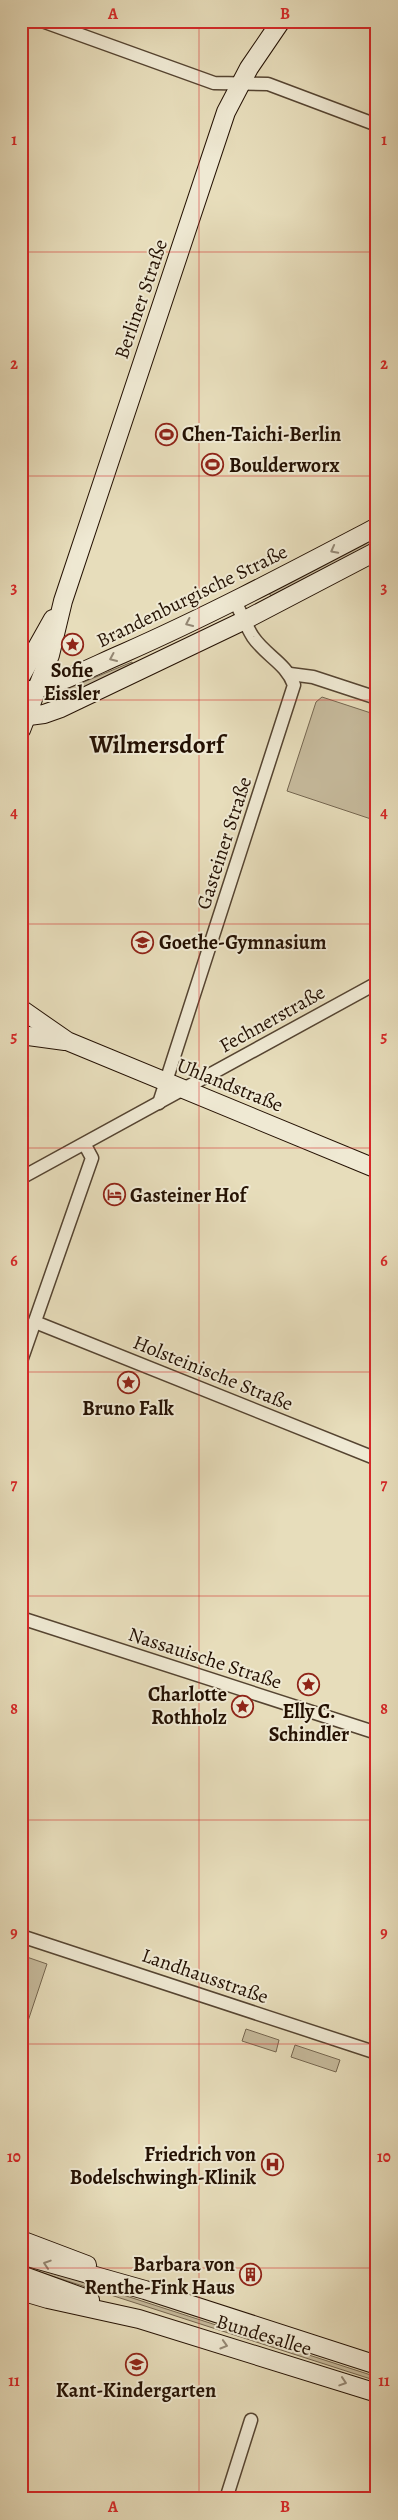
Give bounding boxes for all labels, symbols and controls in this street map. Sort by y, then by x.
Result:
text: A [107,3,119,25]
text: B [280,3,290,25]
text: 1 [11,129,17,151]
text: 1 [381,129,387,151]
street label: Berliner Straße [108,235,174,363]
text: 2 [10,353,18,375]
text: 2 [380,353,388,375]
place label: Chen-Taichi-Berlin [182,421,341,448]
sports icon: Chen-Taichi-Berlin [154,422,178,446]
place label: Boulderworx [229,452,339,479]
sports icon: Boulderworx [201,453,225,477]
street label: Brandenburgische Straße [92,538,292,654]
one-way arrow [330,543,339,553]
text: 3 [11,577,18,599]
text: 3 [381,577,388,599]
one-way arrow [185,617,194,628]
place icon: Sofie Eissler [60,632,84,656]
one-way arrow [109,651,118,662]
place label: Sofie Eissler [44,657,100,707]
district label: Wilmersdorf [89,728,228,762]
street label: Gasteiner Straße [190,773,258,913]
text: 4 [10,802,18,824]
text: 4 [380,802,388,824]
place label: Goethe-Gymnasium [159,929,327,956]
school or university icon: Goethe-Gymnasium [131,930,155,954]
street label: Fechnerstraße [214,979,330,1059]
text: 5 [11,1026,18,1048]
text: 5 [381,1026,388,1048]
street label: Uhlandstraße [173,1051,287,1119]
place label: Gasteiner Hof [130,1182,249,1209]
hotel icon: Gasteiner Hof [102,1183,126,1207]
text: 6 [10,1250,18,1272]
text: 6 [380,1250,388,1272]
street label: Holsteinische Straße [129,1329,297,1417]
place icon: Bruno Falk [116,1370,140,1394]
place label: Bruno Falk [82,1395,174,1422]
text: 7 [11,1474,18,1496]
text: 7 [381,1474,388,1496]
street label: Nassauische Straße [125,1620,285,1696]
place icon: Elly C. Schindler [297,1673,321,1697]
place label: Charlotte Rothholz [148,1681,227,1731]
place icon: Charlotte Rothholz [231,1694,255,1718]
text: 8 [10,1698,18,1720]
place label: Elly C. Schindler [269,1698,349,1748]
text: 8 [380,1698,388,1720]
text: 9 [10,1922,18,1944]
text: 9 [380,1922,388,1944]
street label: Landhausstraße [138,1942,272,2010]
place label: Friedrich von Bodelschwingh-Klinik [70,2141,257,2191]
text: 10 [7,2146,21,2168]
text: 10 [377,2146,391,2168]
hospital icon: Friedrich von Bodelschwingh-Klinik [260,2153,284,2177]
place label: Barbara von Renthe-Fink Haus [85,2251,235,2301]
one-way arrow [44,2259,52,2269]
building icon: Barbara von Renthe-Fink Haus [239,2263,263,2287]
street label: Bundesallee [213,2308,315,2362]
one-way arrow [219,2339,227,2349]
school or university icon: Kant-Kindergarten [124,2352,148,2376]
text: 11 [8,2370,20,2392]
text: 11 [378,2370,390,2392]
one-way arrow [338,2376,346,2386]
place label: Kant-Kindergarten [56,2377,216,2404]
text: A [107,2496,119,2518]
text: B [280,2496,290,2518]

